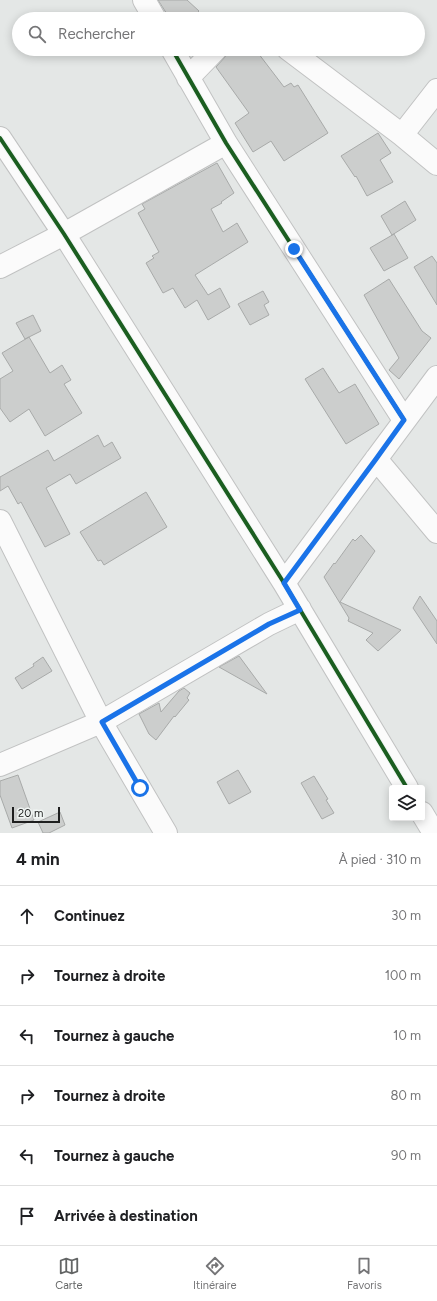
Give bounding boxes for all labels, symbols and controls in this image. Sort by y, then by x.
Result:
search box [12,12,425,56]
icon: search [26,23,48,45]
text: Rechercher [58,25,135,43]
route end [285,240,303,258]
route start [131,779,149,797]
map controls [389,785,425,821]
button: layers [389,785,425,821]
scale bar [12,805,60,824]
text: 20 m [18,807,43,820]
text: 4 min [16,849,60,869]
text: À pied · 310 m [339,852,421,867]
icon: ahead [16,905,38,927]
text: Continuez [54,907,125,925]
text: 30 m [391,908,421,923]
icon: right [16,965,38,987]
text: Tournez à droite [54,967,165,985]
text: 100 m [385,968,421,983]
icon: left [16,1025,38,1047]
text: Tournez à gauche [54,1027,174,1045]
text: 10 m [393,1028,421,1043]
icon: right [16,1085,38,1107]
text: Tournez à droite [54,1087,165,1105]
text: 80 m [390,1088,421,1103]
icon: left [16,1145,38,1167]
text: Tournez à gauche [54,1147,174,1165]
text: 90 m [391,1148,421,1163]
icon: arrive [16,1205,38,1227]
text: Arrivée à destination [54,1207,198,1225]
tab: Carte [55,1255,83,1292]
tab: Itinéraire [193,1255,237,1292]
tab: Favoris [347,1255,382,1292]

